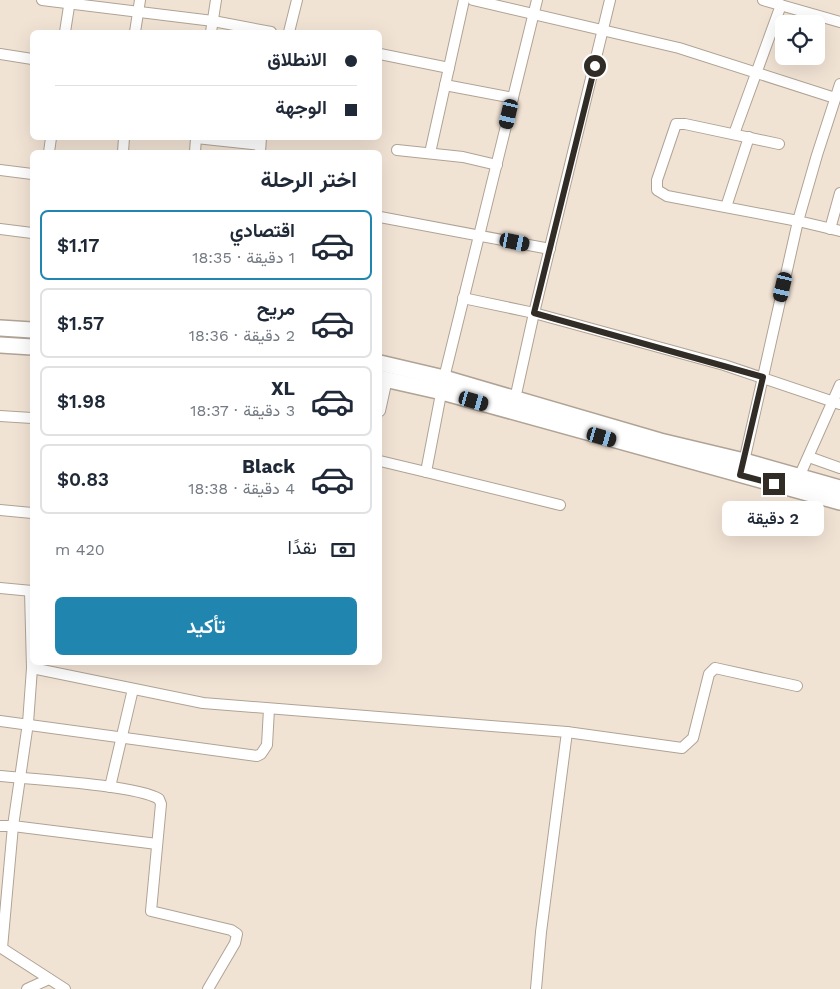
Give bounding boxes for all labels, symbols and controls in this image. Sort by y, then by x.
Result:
map controls [775,15,825,65]
button: locate [775,15,825,65]
text: الانطلاق [267,48,327,71]
route start [584,55,606,77]
text: الوجهة [275,96,327,119]
car [498,98,519,130]
text: اختر الرحلة [260,167,357,192]
text: اقتصادي [230,219,295,242]
icon: car [310,223,355,268]
car [498,232,531,252]
text: $1.17 [57,234,99,257]
text: 1 دقيقة · 18:35 [192,248,295,267]
car [772,271,793,303]
text: مريح [257,297,295,320]
icon: car [310,301,355,346]
text: $1.57 [57,312,104,335]
text: 2 دقيقة · 18:36 [189,326,295,345]
text: XL [271,377,295,400]
icon: car [310,379,355,424]
text: $1.98 [57,390,106,413]
car [457,390,490,412]
text: 3 دقيقة · 18:37 [190,401,295,420]
car [585,426,618,448]
text: Black [242,455,295,478]
icon: car [310,457,355,502]
text: $0.83 [57,468,109,491]
route end [763,473,785,495]
text: 4 دقيقة · 18:38 [188,479,295,498]
callout: 2 دقيقة [723,502,825,536]
text: 2 دقيقة [747,509,799,528]
text: نقدًا [288,536,317,559]
icon: cash [329,536,357,564]
text: 420 m [55,540,105,559]
button: تأكيد [55,597,357,655]

